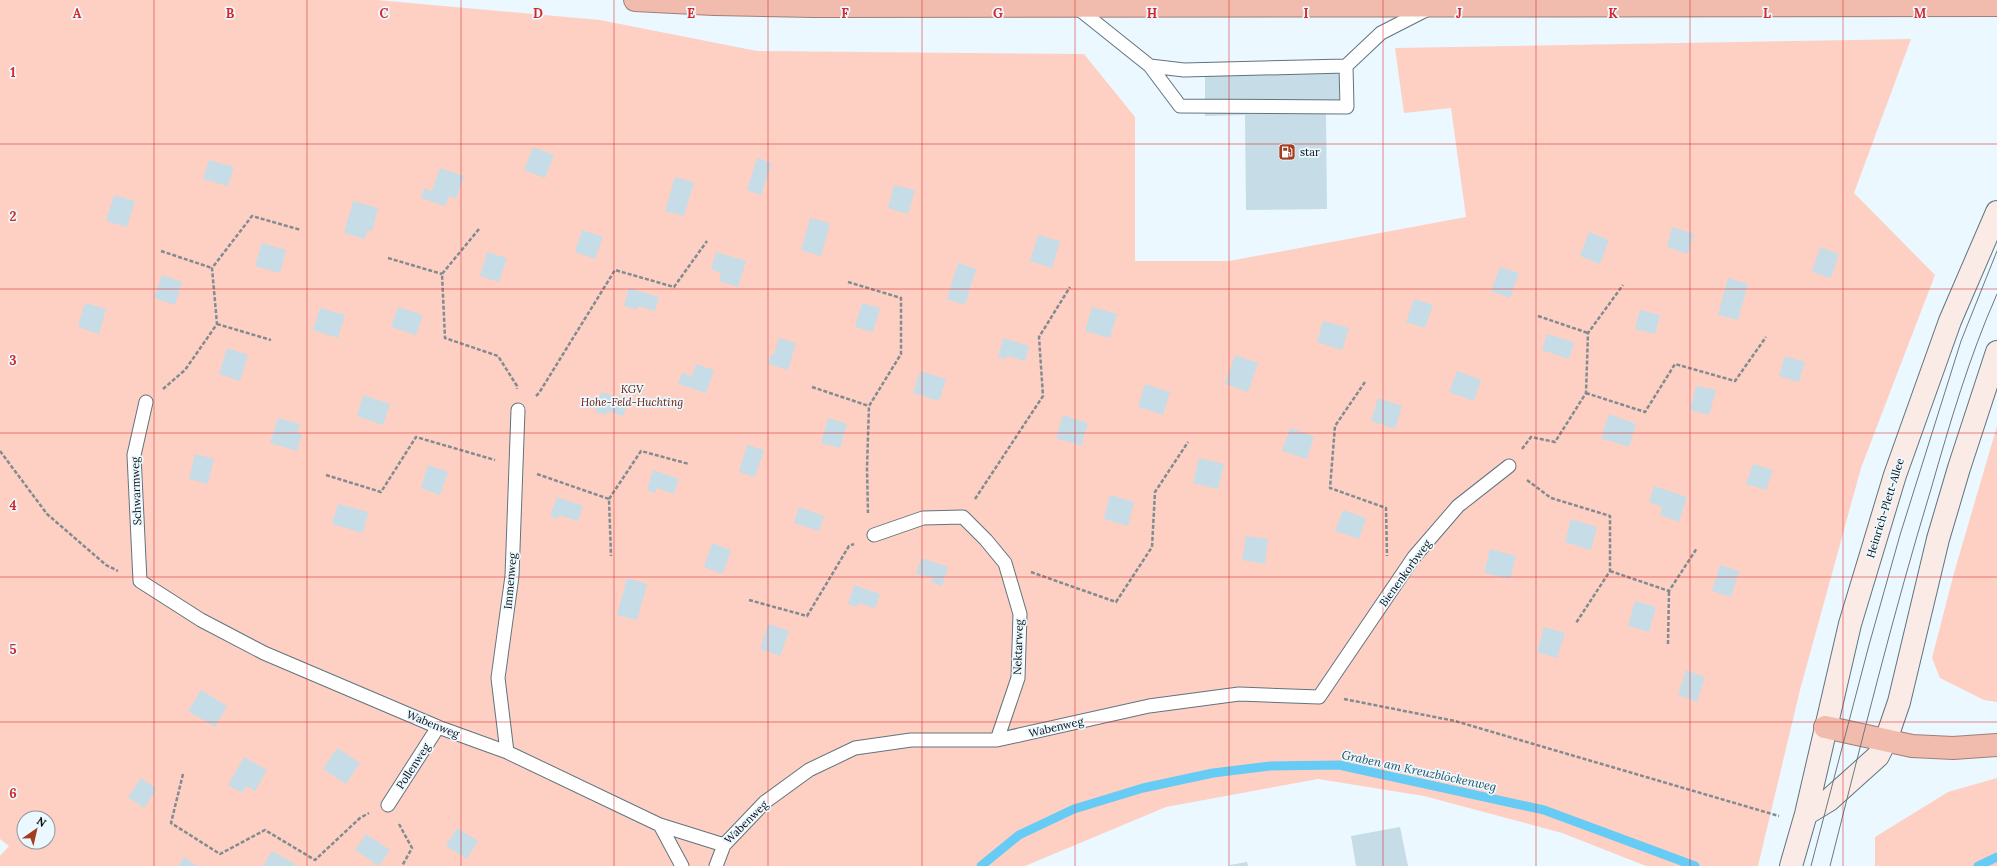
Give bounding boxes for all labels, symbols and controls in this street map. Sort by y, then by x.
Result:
text: A [73,5,82,22]
text: B [226,5,235,22]
text: C [380,5,389,22]
text: D [533,5,543,22]
text: E [687,5,695,22]
text: F [841,5,849,22]
text: G [993,5,1003,22]
text: H [1147,5,1157,22]
text: I [1303,5,1309,22]
text: J [1456,5,1462,22]
text: K [1608,5,1618,22]
text: L [1763,5,1771,22]
text: M [1914,5,1927,22]
text: 1 [10,64,16,81]
fuel station icon: star [1277,142,1297,162]
place label: star [1300,145,1320,159]
text: 2 [10,208,17,225]
text: 3 [9,352,17,369]
park label: KGV Hohe-Feld-Huchting [581,382,683,409]
street label: Schwarmweg [128,456,144,525]
street label: Heinrich-Plett-Allee [1863,456,1907,560]
text: 4 [9,497,17,514]
street label: Bienenkorbweg [1376,536,1434,609]
street label: Immenweg [501,551,520,610]
street label: Nektarweg [1010,618,1026,675]
text: 5 [9,641,17,658]
street label: Wabenweg [405,707,462,741]
street label: Wabenweg [1027,714,1086,740]
street label: Pollenweg [393,740,434,792]
water label: Graben am Kreuzblöckenweg [1340,747,1498,794]
text: 6 [9,785,17,802]
street label: Wabenweg [721,797,771,847]
north arrow [16,810,56,850]
text: N [34,814,49,830]

